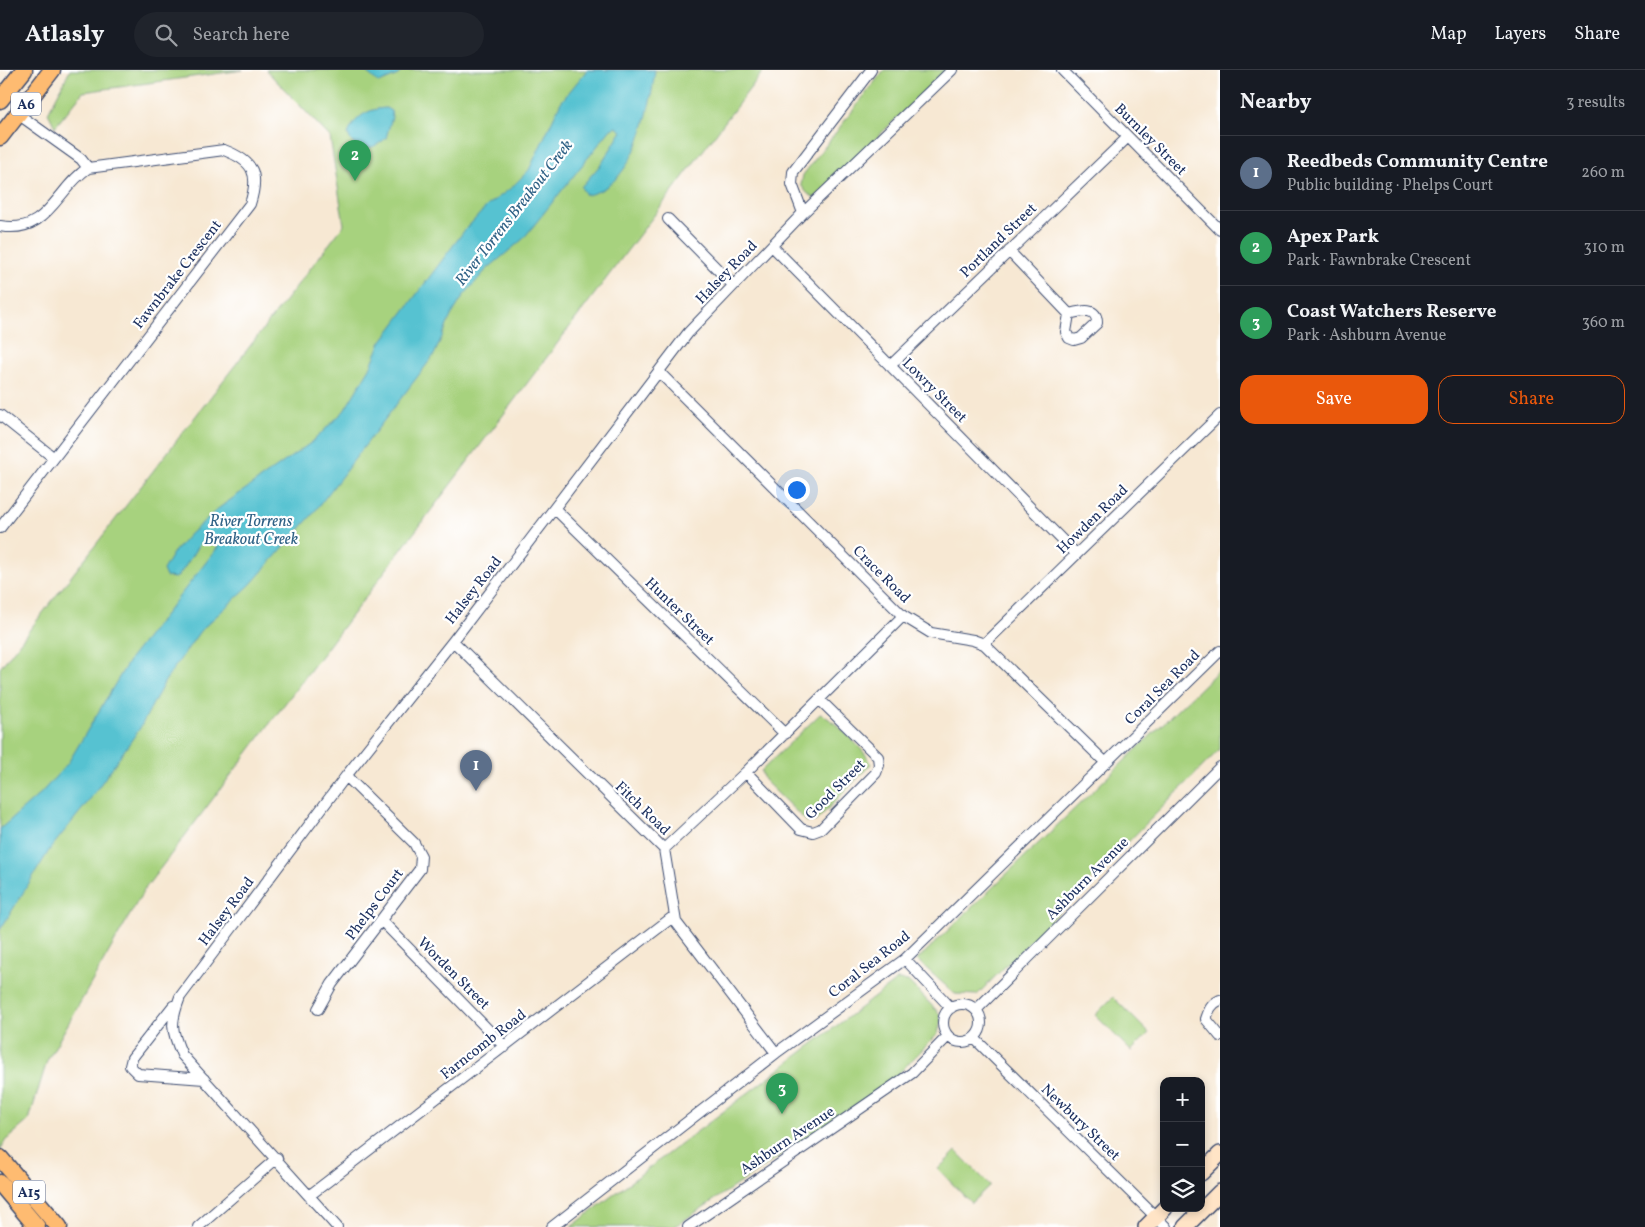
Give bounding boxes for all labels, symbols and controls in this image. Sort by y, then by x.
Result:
search box [134,12,484,57]
text: Atlasly [25,18,104,52]
icon: search [152,21,180,49]
text: Search here [192,22,290,48]
text: Map [1430,22,1466,47]
text: Layers [1494,22,1546,47]
text: Share [1574,22,1620,47]
text: Nearby [1240,88,1311,117]
road number: A6 [11,92,41,116]
text: 3 results [1566,92,1625,114]
street label: Burnley Street [1109,99,1191,181]
water label: River Torrens Breakout Creek [451,135,579,291]
pin: 2 [339,140,371,181]
text: Reedbeds Community Centre [1287,149,1548,175]
text: 1 [1253,162,1259,184]
text: 260 m [1581,162,1625,184]
text: Public building · Phelps Court [1287,175,1493,197]
street label: Portland Street [956,199,1042,283]
street label: Fawnbrake Crescent [129,216,227,334]
text: Apex Park [1287,224,1379,250]
street label: Halsey Road [691,237,763,310]
text: 2 [1252,237,1260,259]
text: 310 m [1584,237,1625,259]
text: Park · Fawnbrake Crescent [1287,250,1471,272]
text: Coast Watchers Reserve [1287,299,1496,325]
text: 3 [1252,312,1260,334]
text: 360 m [1582,312,1625,334]
text: Park · Ashburn Avenue [1287,325,1446,347]
street label: Lowry Street [897,354,971,428]
button: Save [1240,375,1428,424]
button: Share [1438,375,1625,424]
your location [784,477,810,503]
street label: Howden Road [1053,481,1133,560]
water label: River Torrens Breakout Creek [204,511,299,551]
street label: Crace Road [847,541,915,609]
street label: Halsey Road [441,552,507,629]
street label: Hunter Street [639,573,718,651]
street label: Coral Sea Road [1121,646,1205,730]
pin: 1 [460,750,492,791]
street label: Good Street [801,755,871,825]
street label: Fitch Road [610,777,674,841]
street label: Ashburn Avenue [1042,833,1134,925]
street label: Phelps Court [341,865,409,945]
street label: Halsey Road [194,873,260,951]
street label: Coral Sea Road [825,927,915,1004]
street label: Worden Street [412,933,494,1015]
street label: Farncomb Road [437,1005,531,1085]
pin: 3 [766,1073,798,1114]
map controls [1160,1077,1205,1212]
button: + [1160,1077,1205,1122]
street label: Newbury Street [1036,1080,1124,1166]
street label: Ashburn Avenue [736,1102,839,1181]
button: − [1160,1122,1205,1167]
button: layers [1160,1167,1205,1212]
road number: A15 [13,1180,45,1204]

